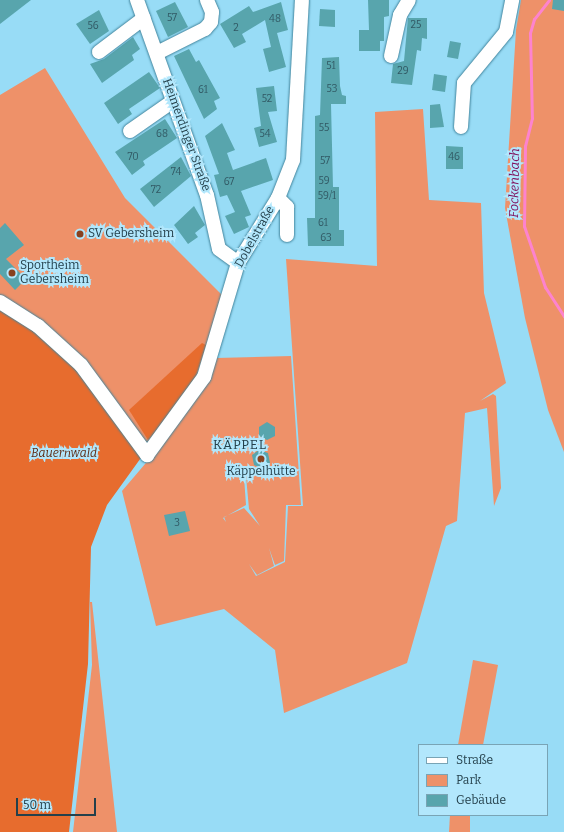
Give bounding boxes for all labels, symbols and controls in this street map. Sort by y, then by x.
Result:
house number: 57 [167,13,177,25]
house number: 48 [269,14,281,26]
house number: 25 [411,20,421,32]
house number: 56 [87,21,99,33]
house number: 2 [233,23,239,35]
house number: 51 [326,61,336,73]
house number: 29 [397,66,409,78]
street label: Heimerdinger Straße [159,77,213,193]
house number: 53 [327,84,337,96]
house number: 61 [198,85,208,97]
house number: 52 [262,94,272,106]
house number: 55 [319,123,329,135]
house number: 68 [156,129,168,141]
house number: 54 [259,129,271,141]
water label: Fockenbach [507,148,523,218]
house number: 70 [127,152,139,164]
house number: 46 [448,152,460,164]
house number: 57 [320,156,330,168]
house number: 74 [171,167,181,179]
house number: 59 [318,176,330,188]
house number: 67 [224,177,234,189]
house number: 72 [151,185,161,197]
house number: 59/1 [318,191,336,203]
street label: Dobelstraße [232,204,278,270]
house number: 61 [318,218,328,230]
place label: SV Gebersheim [88,227,174,241]
marker: SV Gebersheim [75,229,85,239]
house number: 63 [320,233,332,245]
place label: Sportheim Gebersheim [20,259,89,287]
marker: Sportheim Gebersheim [7,268,17,278]
district label: KÄPPEL [213,437,267,453]
park label: Bauernwald [31,447,97,461]
marker: Käppelhütte [256,454,266,464]
place label: Käppelhütte [227,465,295,479]
house number: 3 [174,518,180,530]
legend [418,744,548,816]
text: Straße [456,753,493,767]
text: Park [456,773,481,787]
scale bar [18,790,98,816]
text: Gebäude [456,793,506,807]
text: 50 m [23,798,51,812]

